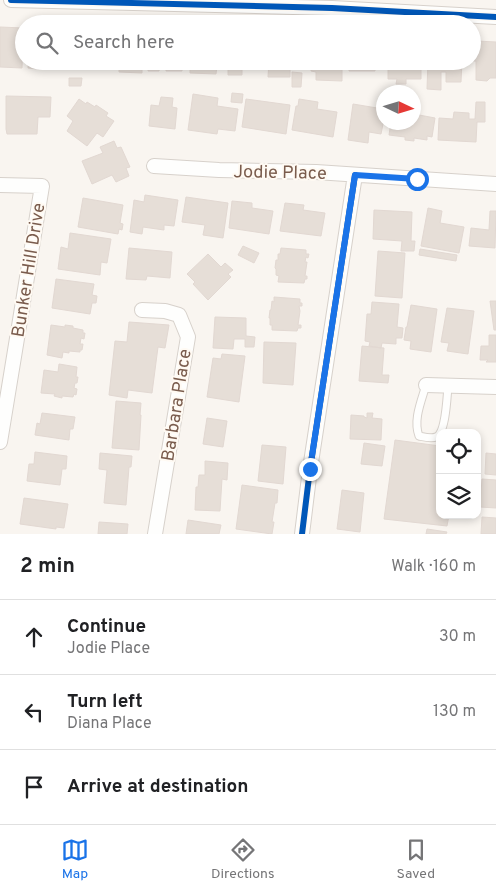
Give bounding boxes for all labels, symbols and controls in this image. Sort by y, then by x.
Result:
search box [15,15,481,70]
icon: search [33,29,61,57]
text: Search here [73,31,175,55]
north arrow [376,85,421,130]
street label: Jodie Place [233,161,327,186]
route start [406,168,429,191]
street label: Bunker Hill Drive [8,201,51,339]
street label: Barbara Place [157,347,198,463]
map controls [436,429,481,519]
button: locate [436,429,481,474]
route end [299,458,322,481]
button: layers [436,474,481,519]
text: 2 min [20,553,75,580]
text: Walk · 160 m [391,557,476,577]
text: Continue [67,615,146,639]
icon: ahead [20,623,48,651]
text: 30 m [439,627,476,647]
text: Jodie Place [67,639,150,659]
text: Turn left [67,690,143,714]
icon: left [20,698,48,726]
text: 130 m [433,702,476,722]
text: Diana Place [67,714,152,734]
icon: arrive [20,773,48,801]
text: Arrive at destination [67,775,248,799]
tab: Map [61,836,89,883]
tab: Directions [211,836,275,883]
tab: Saved [397,836,435,883]

